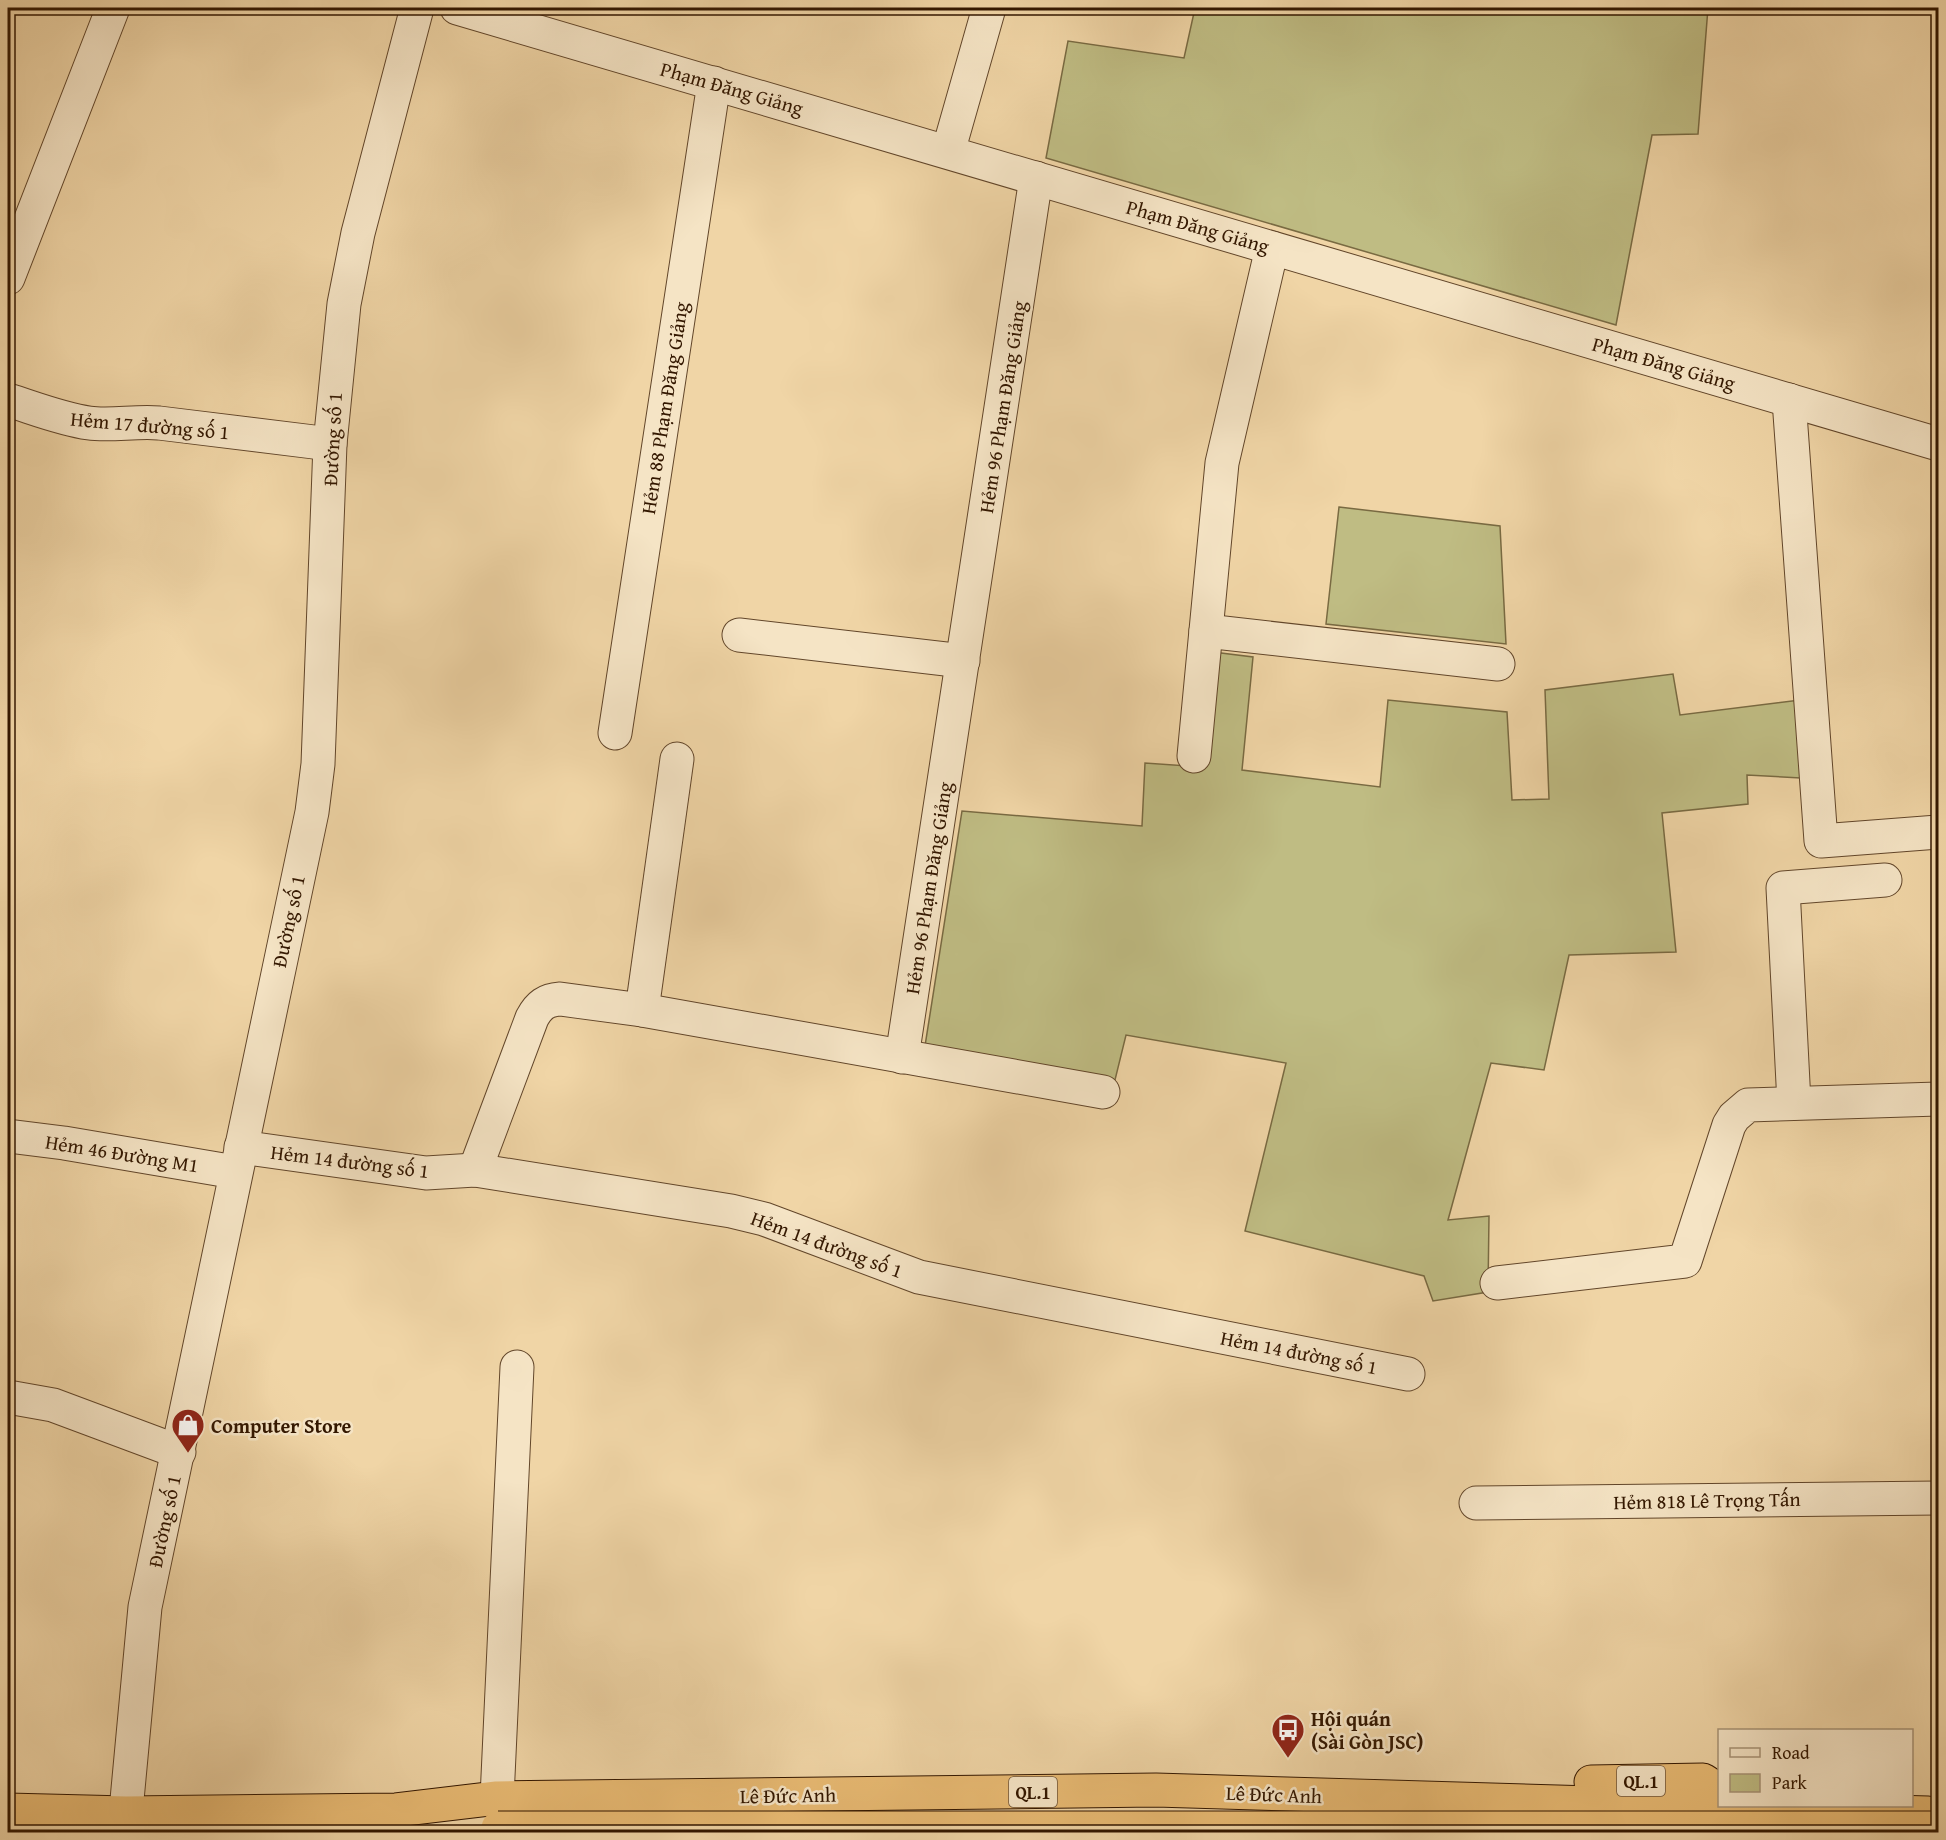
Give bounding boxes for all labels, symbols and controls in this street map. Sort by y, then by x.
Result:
street label: Phạm Đăng Giảng [657,54,807,122]
street label: Phạm Đăng Giảng [1123,192,1273,260]
street label: Hẻm 96 Phạm Đăng Giảng [971,299,1033,515]
street label: Hẻm 88 Phạm Đăng Giảng [633,300,695,516]
street label: Phạm Đăng Giảng [1589,329,1739,397]
street label: Đường số 1 [315,391,349,487]
street label: Hẻm 17 đường số 1 [69,404,231,446]
street label: Hẻm 96 Phạm Đăng Giảng [897,780,959,996]
street label: Đường số 1 [264,872,312,970]
street label: Hẻm 46 Đường M1 [43,1127,201,1179]
street label: Hẻm 14 đường số 1 [269,1137,431,1185]
street label: Hẻm 14 đường số 1 [747,1203,907,1285]
street label: Hẻm 14 đường số 1 [1218,1323,1380,1381]
shop icon: Computer Store [170,1407,206,1454]
place label: Computer Store [211,1411,352,1440]
street label: Đường số 1 [140,1472,188,1570]
street label: Hẻm 818 Lê Trọng Tấn [1613,1484,1801,1516]
place label: Hội quán (Sài Gòn JSC) [1311,1704,1424,1756]
bus stop icon: Hội quán (Sài Gòn JSC) [1270,1712,1306,1759]
legend [1718,1729,1913,1807]
text: Road [1772,1739,1810,1766]
road number: QL.1 [1617,1766,1665,1796]
text: Park [1772,1769,1808,1796]
road number: QL.1 [1009,1777,1057,1807]
street label: Lê Đức Anh [1225,1778,1323,1810]
street label: Lê Đức Anh [740,1780,836,1810]

